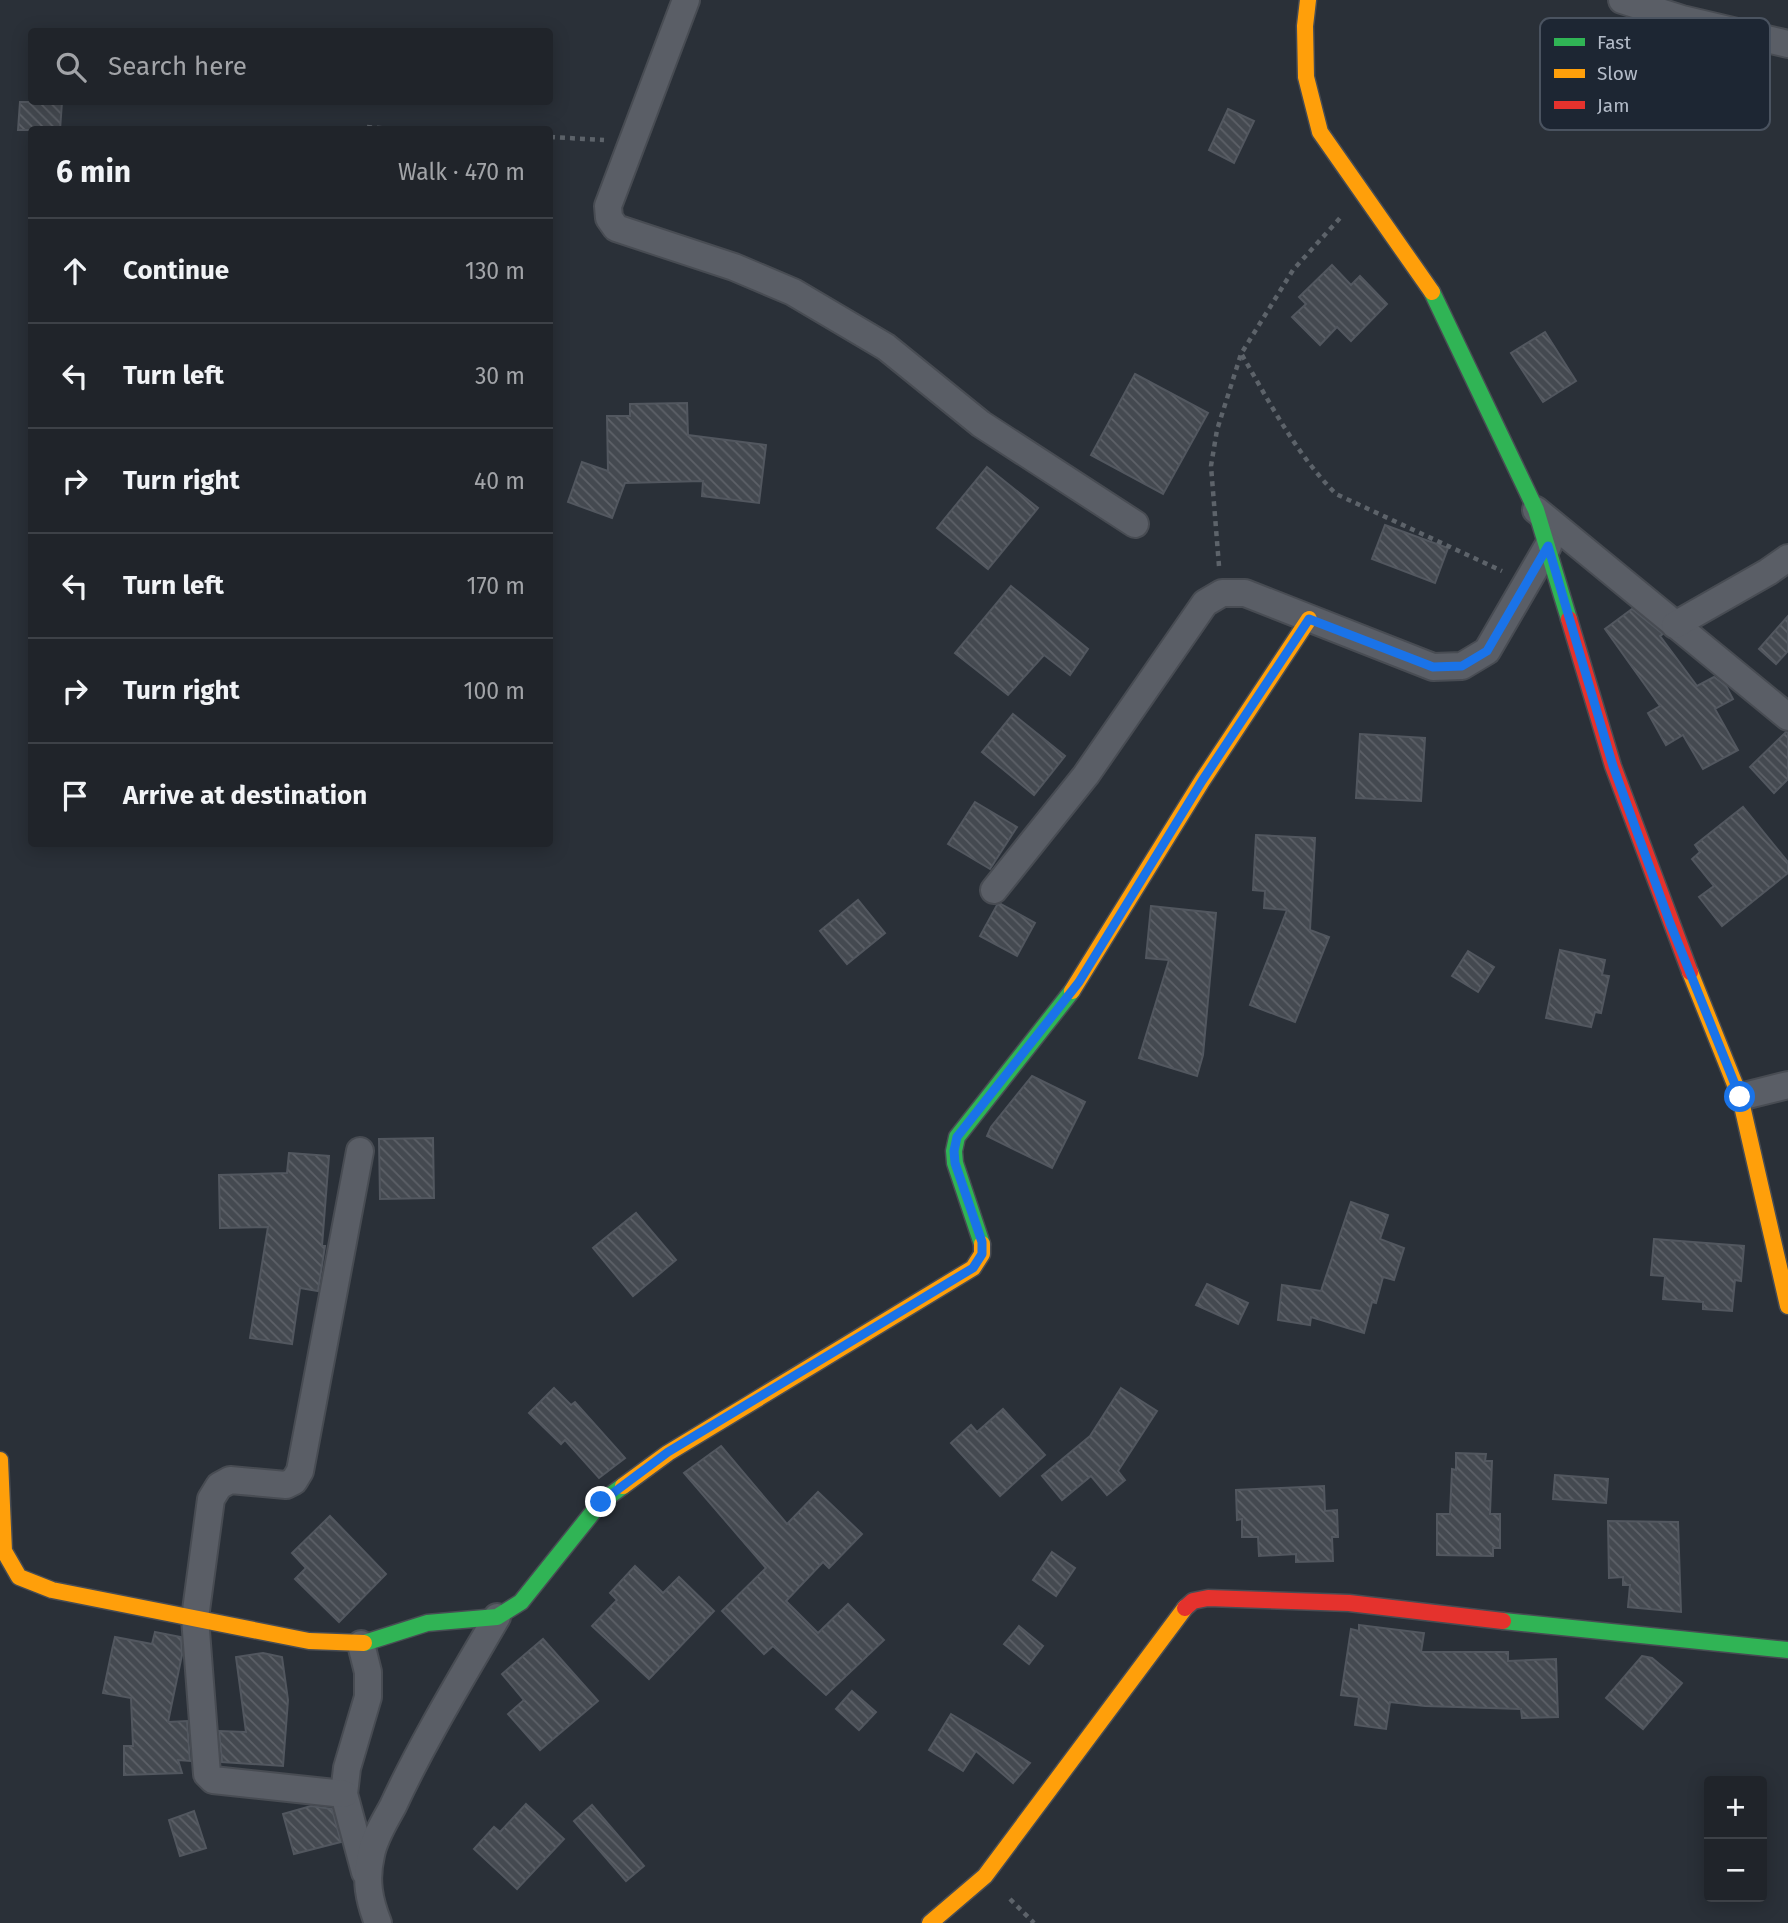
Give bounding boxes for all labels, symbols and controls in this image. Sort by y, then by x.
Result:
legend [1540,18,1770,130]
search box [28,28,553,105]
text: Fast [1597,31,1631,54]
icon: search [52,48,90,86]
text: Search here [108,51,247,82]
text: Slow [1597,62,1638,85]
text: Jam [1597,94,1629,117]
text: 6 min [56,154,131,190]
text: Walk · 470 m [398,158,525,186]
icon: ahead [56,252,94,290]
text: Continue [123,255,229,286]
text: 130 m [465,257,525,285]
icon: left [56,357,94,395]
text: Turn left [123,360,224,391]
text: 30 m [475,362,525,390]
icon: right [56,462,94,500]
text: Turn right [123,465,240,496]
text: 40 m [474,467,525,495]
icon: left [56,567,94,605]
text: Turn left [123,570,224,601]
text: 170 m [466,572,525,600]
icon: right [56,672,94,710]
text: Turn right [123,675,240,706]
text: 100 m [464,677,525,705]
icon: arrive [56,777,94,815]
text: Arrive at destination [123,780,367,811]
route start [1724,1081,1755,1112]
route end [585,1486,616,1517]
map controls [1704,1776,1767,1902]
button: + [1704,1776,1767,1839]
button: − [1704,1839,1767,1902]

